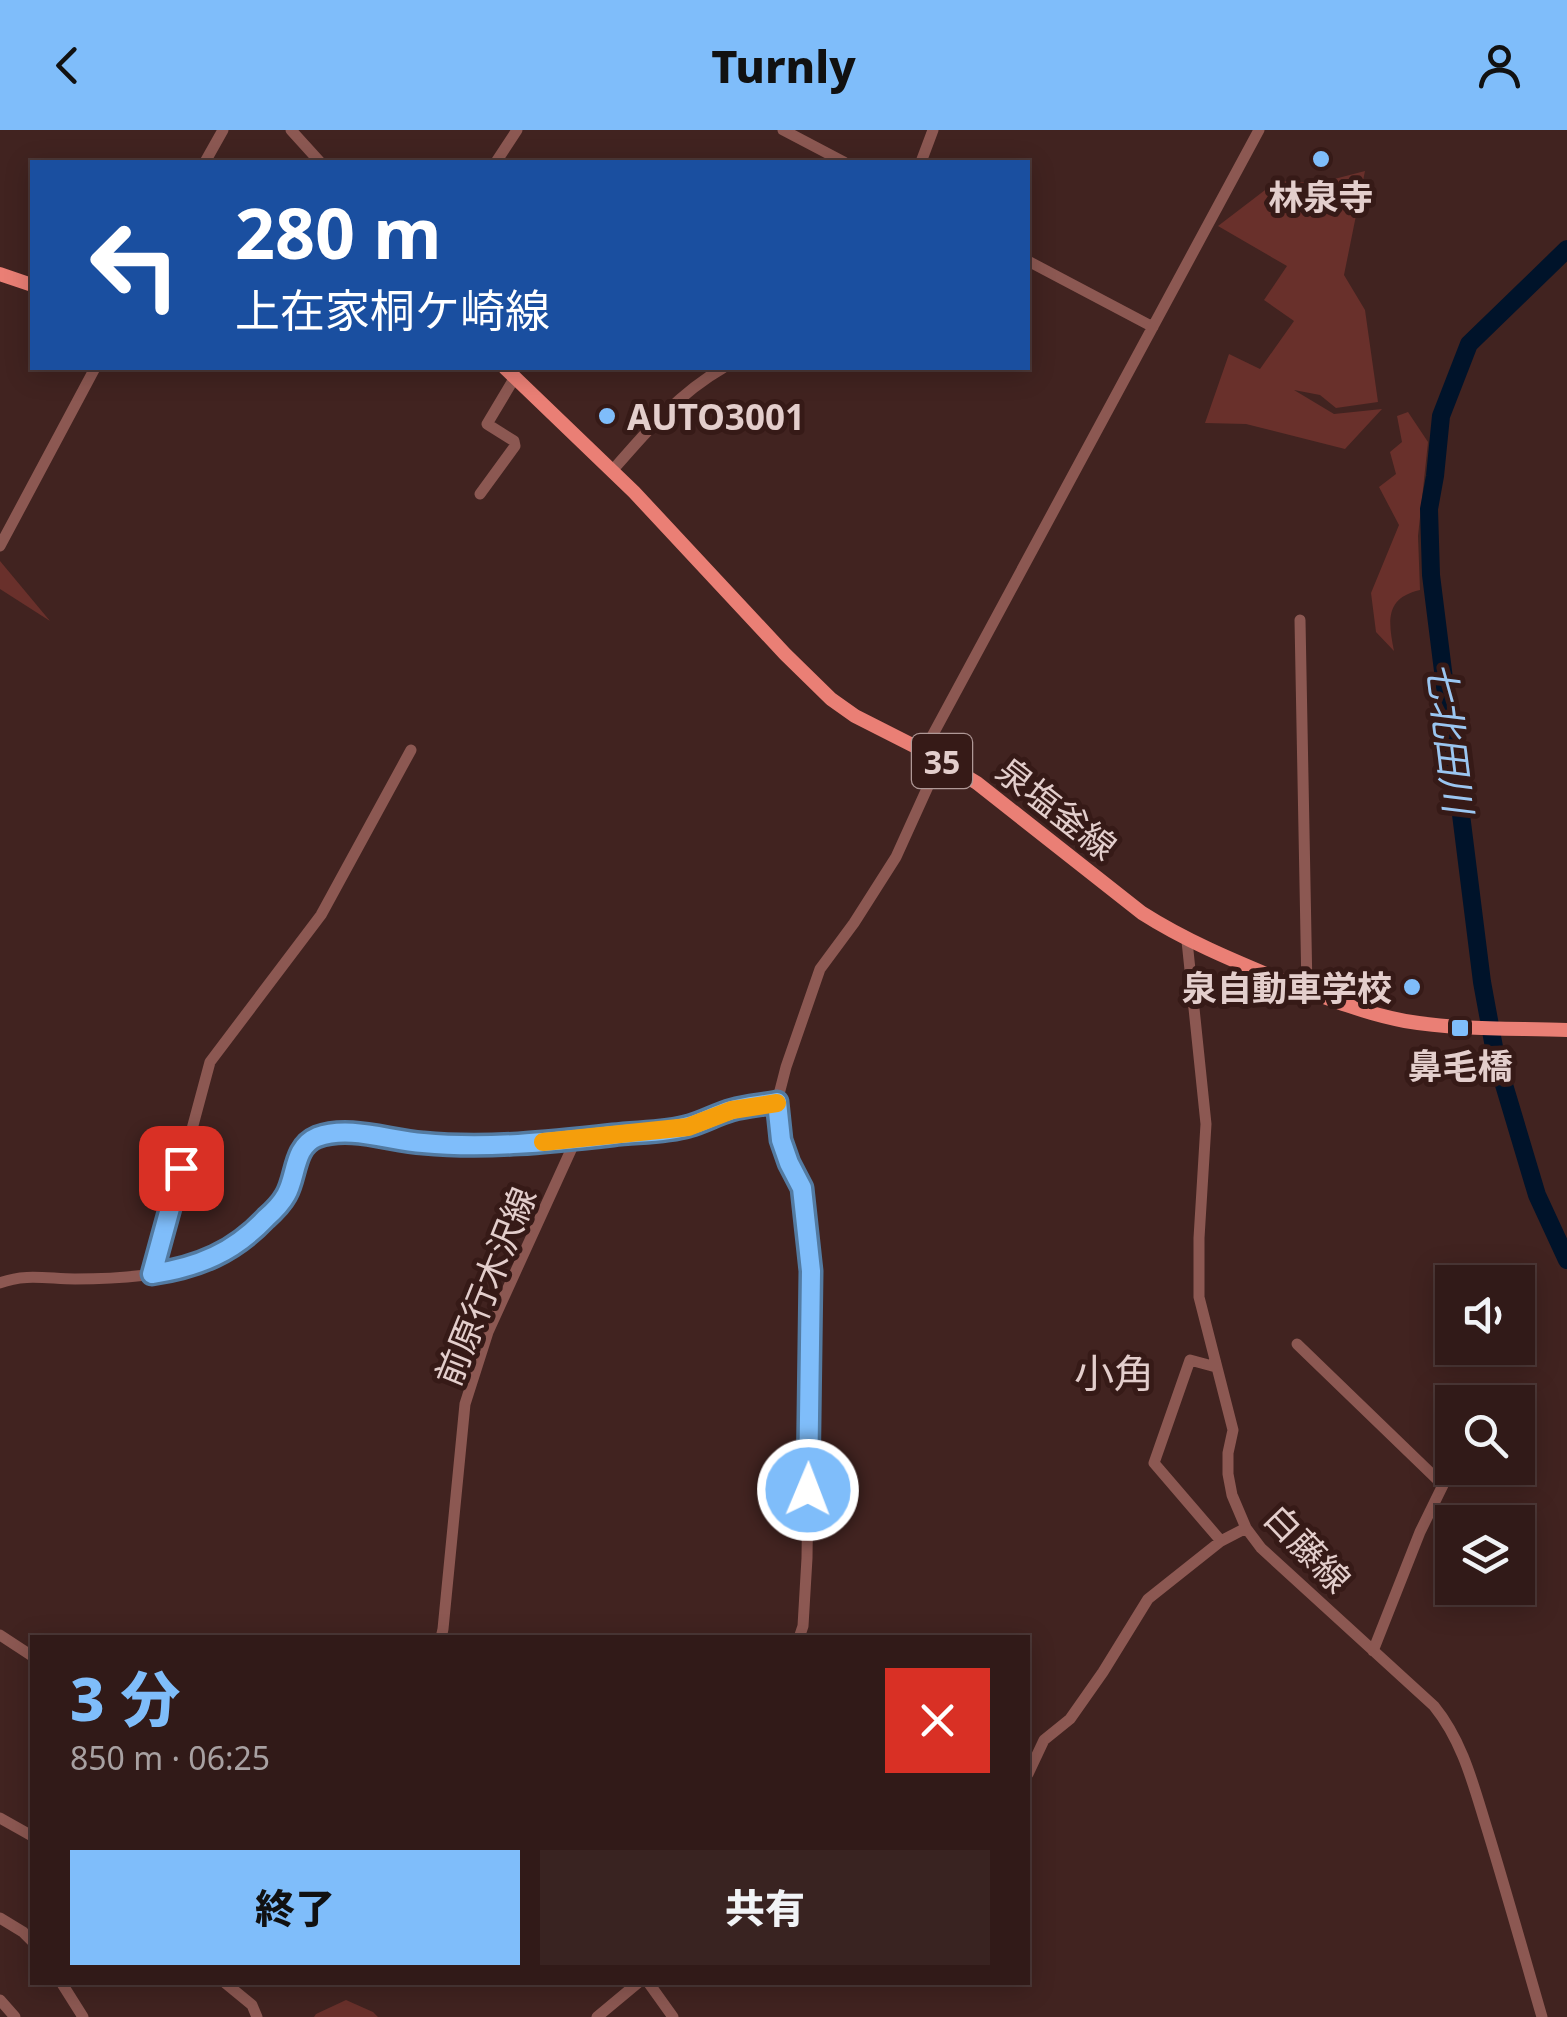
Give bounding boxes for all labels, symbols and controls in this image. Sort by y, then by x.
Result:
text: Turnly [711,35,856,96]
icon: back [40,38,95,93]
icon: person [1472,38,1527,93]
marker: 林泉寺 [1310,148,1332,170]
place label: 林泉寺 [1268,173,1374,220]
text: 280 m [235,184,442,280]
icon: left [70,200,200,330]
text: 上在家桐ケ崎線 [235,279,550,340]
place label: AUTO3001 [627,393,805,440]
marker: AUTO3001 [596,405,618,427]
water label: 七北田川 [1416,658,1487,820]
road number: 35 [912,734,972,788]
street label: 泉塩釜線 [987,746,1127,870]
place label: 泉自動車学校 [1182,964,1392,1011]
marker: 泉自動車学校 [1401,976,1423,998]
marker: 鼻毛橋 [1449,1017,1471,1039]
place label: 鼻毛橋 [1407,1042,1513,1089]
pin [139,1126,224,1211]
icon: arrive [154,1141,209,1196]
street label: 前原行木沢線 [424,1180,546,1392]
map controls [1435,1265,1535,1605]
button: sound [1435,1265,1535,1365]
district label: 小角 [1074,1345,1154,1400]
button: search [1435,1385,1535,1485]
position arrow [756,1438,860,1542]
street label: 白藤線 [1255,1494,1361,1602]
button: layers [1435,1505,1535,1605]
text: 3 分 [70,1657,180,1739]
button: close [885,1668,990,1773]
text: 850 m · 06:25 [70,1736,270,1779]
button: 終了 [70,1850,520,1965]
button: 共有 [540,1850,990,1965]

